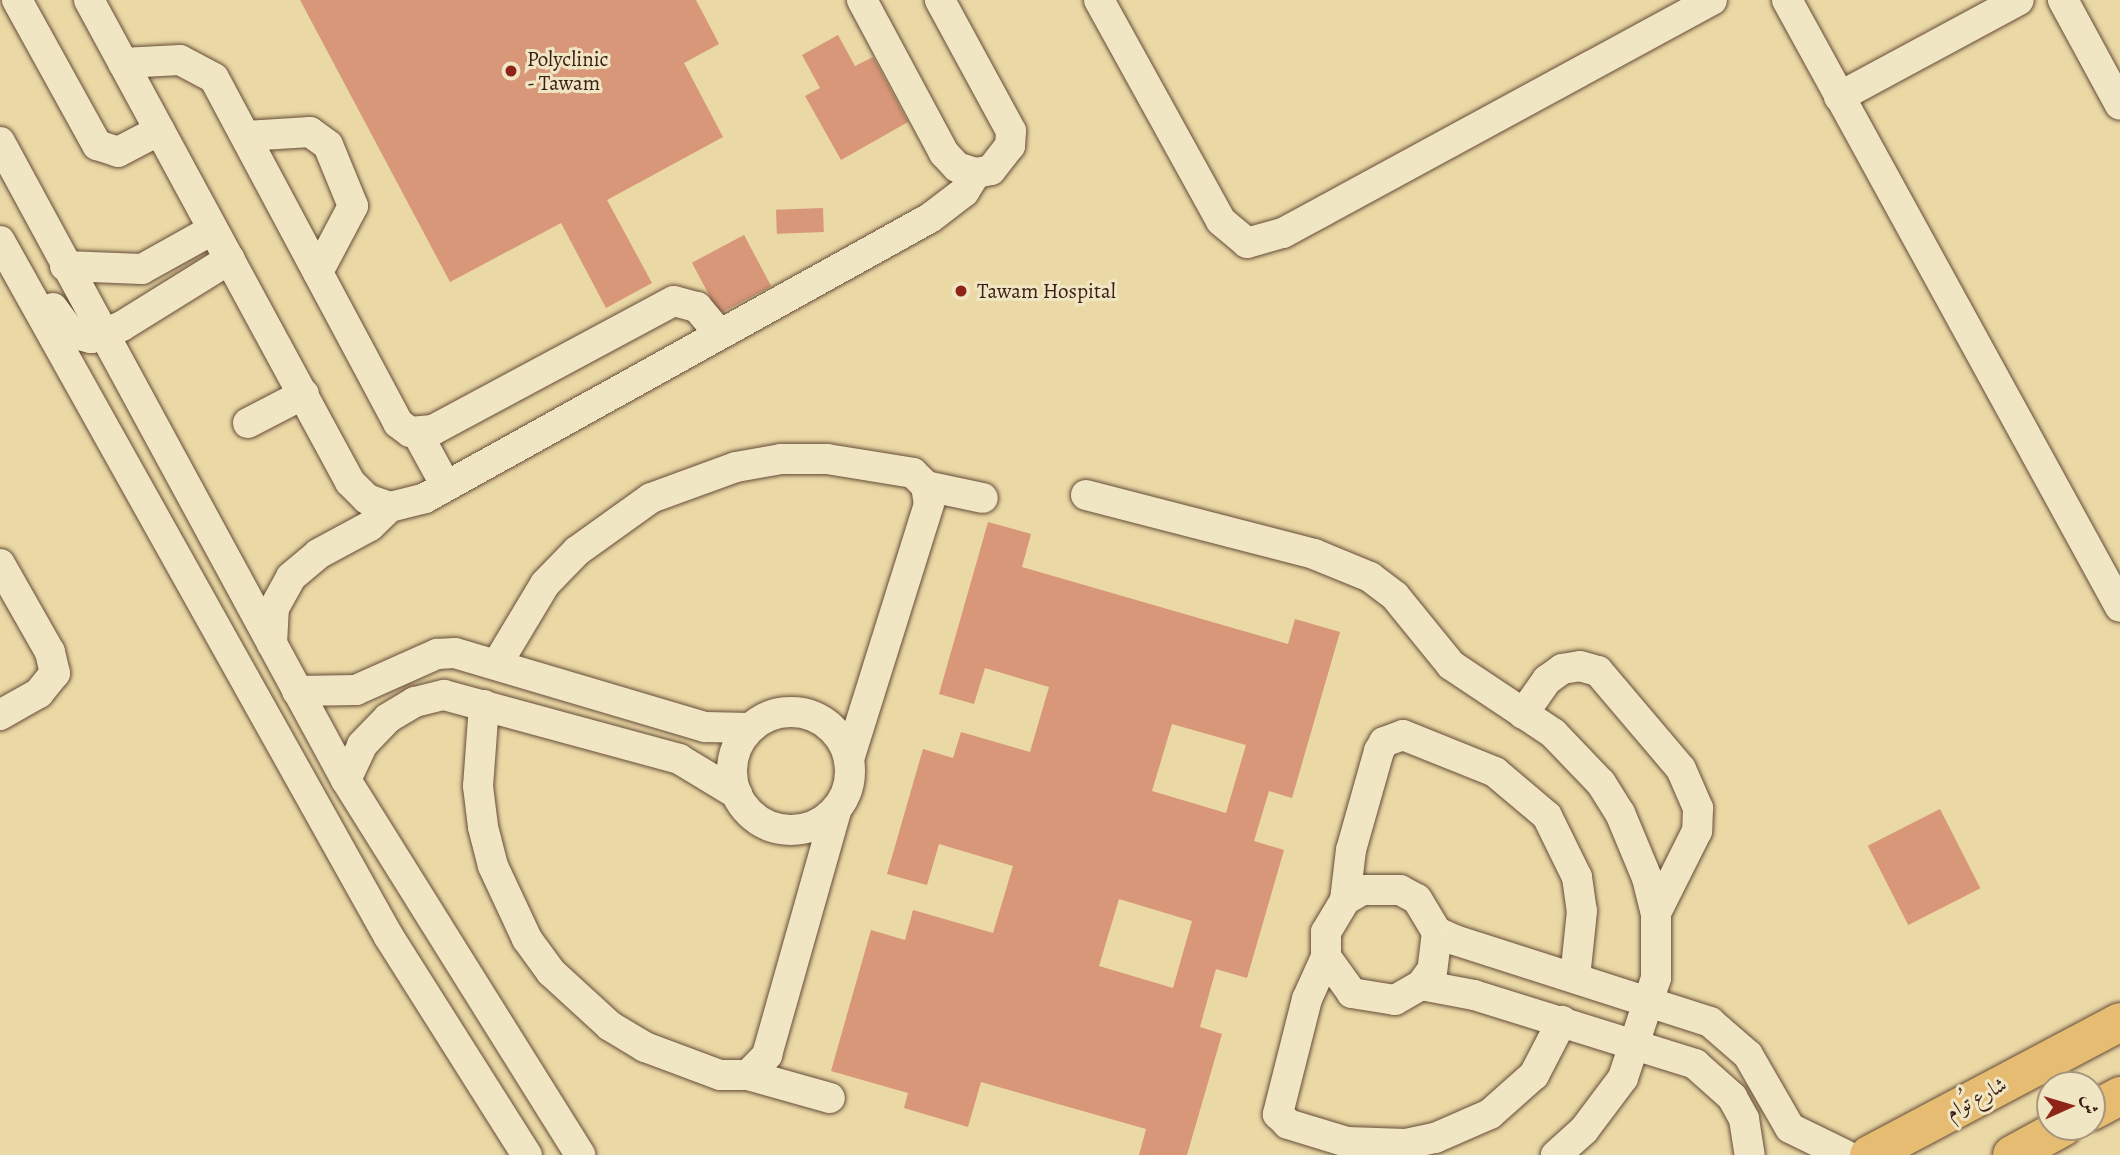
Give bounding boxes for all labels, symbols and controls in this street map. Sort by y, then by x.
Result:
place label: Polyclinic - Tawam [527,46,609,96]
marker: Polyclinic - Tawam [501,61,521,81]
place label: Tawam Hospital [977,278,1116,304]
marker: Tawam Hospital [951,281,971,301]
street label: شارع تُوام [1941,1071,2011,1125]
north arrow [2036,1071,2106,1141]
text: ش [2076,1094,2104,1115]

